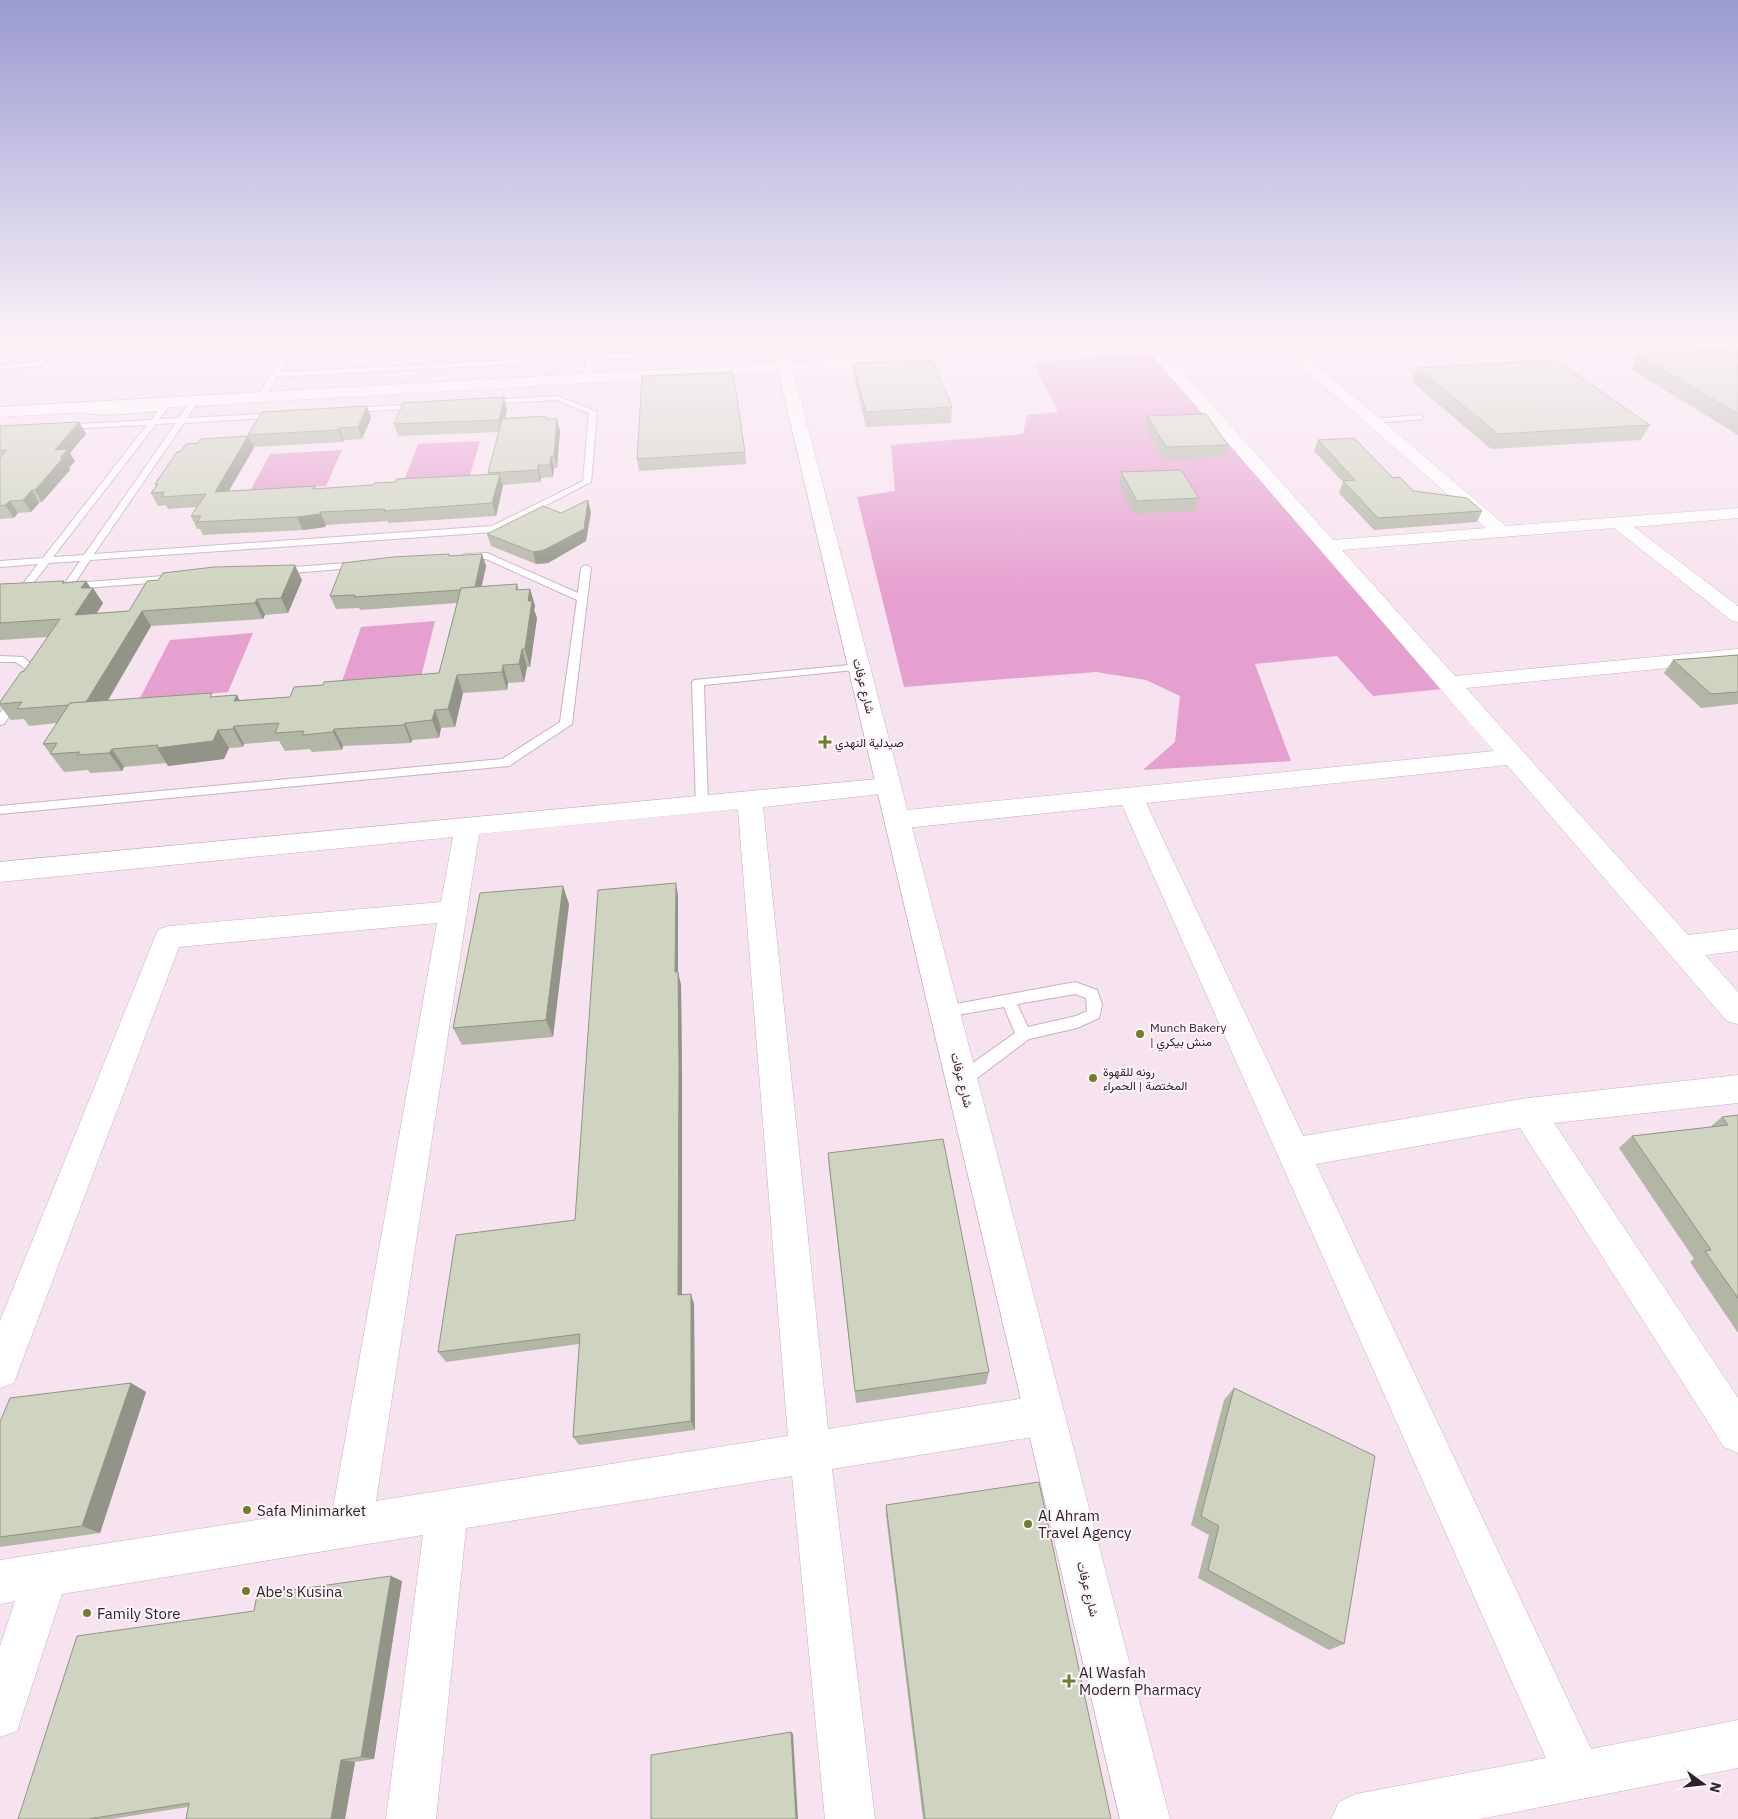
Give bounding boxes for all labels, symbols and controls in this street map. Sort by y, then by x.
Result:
street label: شارع عرفات [848,657,878,716]
place label: صيدلية النهدي [835,735,904,753]
marker: صيدلية النهدي [819,736,831,748]
place label: Munch Bakery | منش بيكري [1150,1020,1227,1052]
marker: Munch Bakery | منش بيكري [1134,1028,1146,1040]
street label: شارع عرفات [946,1051,976,1110]
place label: رونه للقهوة المختصة | الحمراء [1103,1064,1187,1094]
marker: رونه للقهوة المختصة | الحمراء [1087,1072,1099,1084]
place label: Safa Minimarket [257,1501,366,1520]
marker: Safa Minimarket [241,1504,253,1516]
place label: Al Ahram Travel Agency [1038,1506,1132,1542]
marker: Al Ahram Travel Agency [1022,1518,1034,1530]
street label: شارع عرفات [1072,1560,1102,1619]
place label: Abe's Kusina [256,1582,342,1601]
marker: Abe's Kusina [240,1585,252,1597]
place label: Family Store [97,1604,181,1623]
marker: Family Store [81,1607,93,1619]
place label: Al Wasfah Modern Pharmacy [1079,1663,1202,1699]
marker: Al Wasfah Modern Pharmacy [1063,1675,1075,1687]
north arrow [1678,1759,1728,1809]
text: N [1706,1780,1726,1795]

